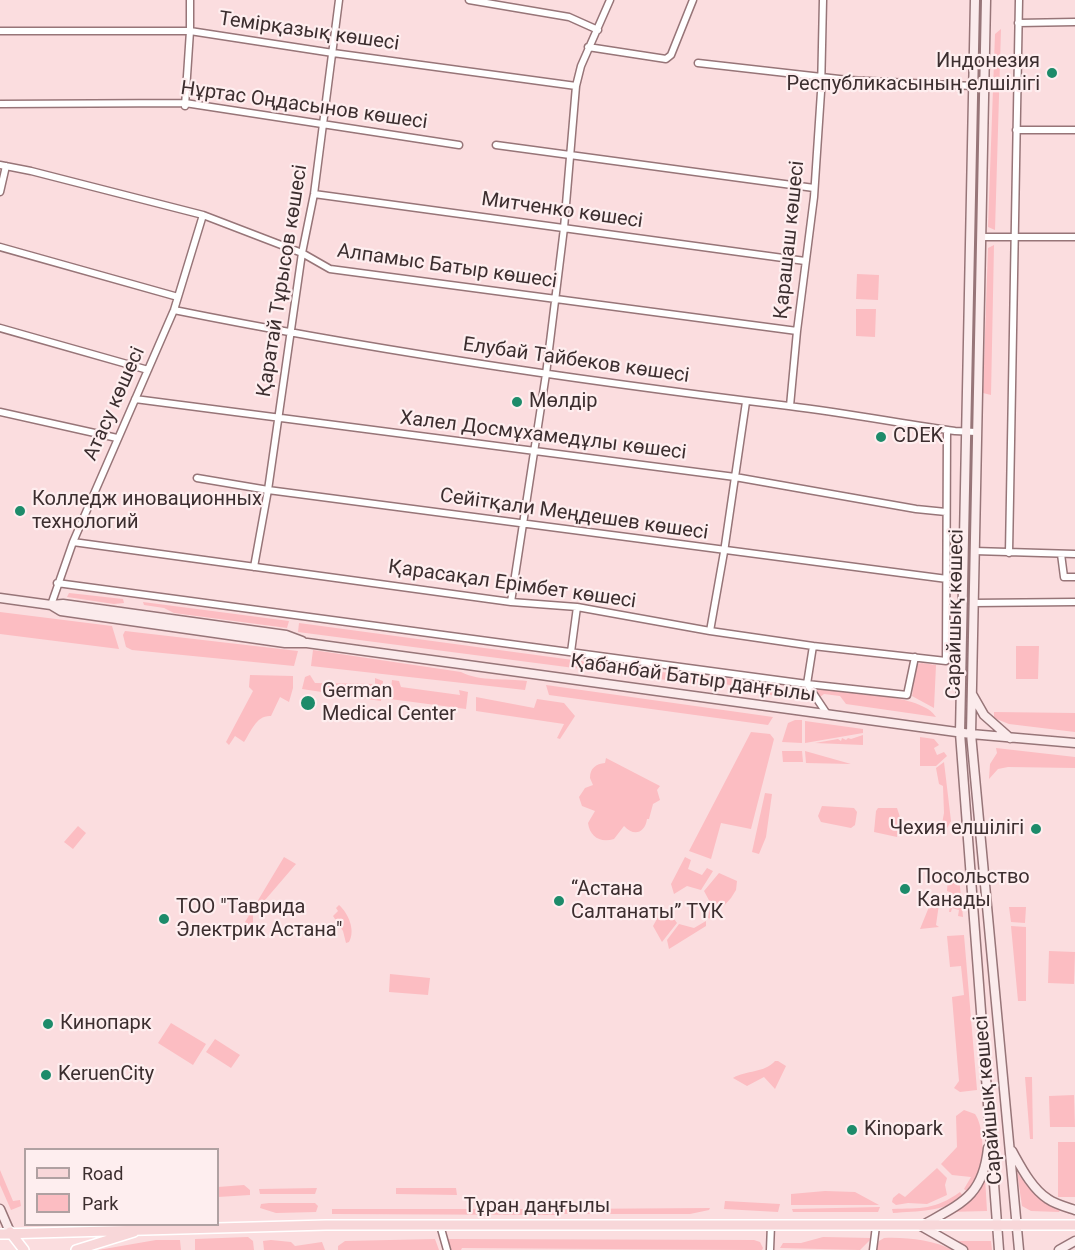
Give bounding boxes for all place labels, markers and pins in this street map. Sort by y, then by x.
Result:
place label: Индонезия Республикасының елшілігі [787,50,1040,97]
marker: Индонезия Республикасының елшілігі [1045,66,1059,80]
place label: Мөлдір [529,390,598,414]
marker: Мөлдір [510,395,524,409]
place label: CDEK [893,425,943,449]
marker: CDEK [874,430,888,444]
place label: Колледж иновационных технологий [32,488,262,535]
marker: Колледж иновационных технологий [13,504,27,518]
place label: German Medical Center [322,680,456,727]
marker: German Medical Center [299,694,317,712]
place label: Чехия елшілігі [889,817,1024,841]
marker: Чехия елшілігі [1029,822,1043,836]
place label: Посольство Канады [917,866,1030,913]
place label: “Астана Салтанаты” ТҮК [571,878,723,925]
marker: Посольство Канады [898,882,912,896]
marker: “Астана Салтанаты” ТҮК [552,894,566,908]
place label: ТОО "Таврида Электрик Астана" [176,896,342,943]
marker: ТОО "Таврида Электрик Астана" [157,912,171,926]
place label: Кинопарк [60,1012,152,1036]
marker: Кинопарк [41,1017,55,1031]
place label: KeruenCity [58,1063,154,1087]
marker: KeruenCity [39,1068,53,1082]
place label: Kinopark [864,1118,943,1142]
marker: Kinopark [845,1123,859,1137]

